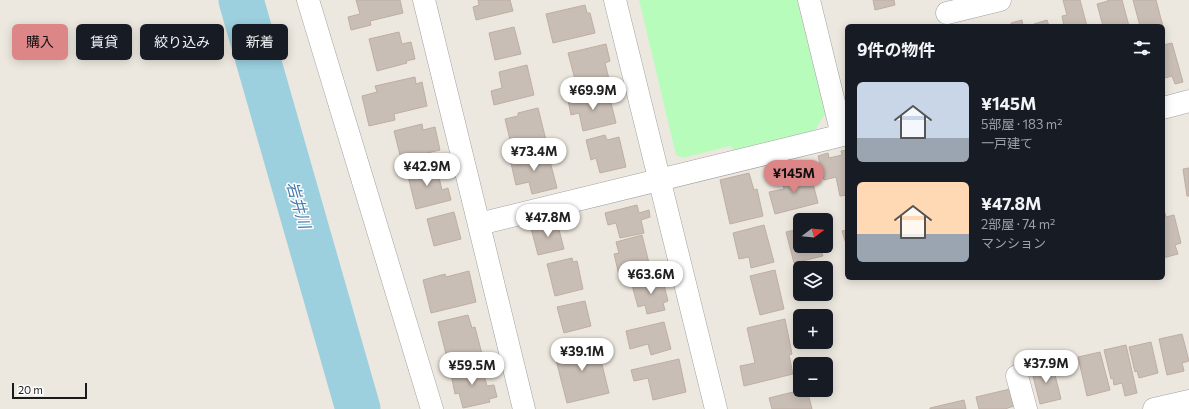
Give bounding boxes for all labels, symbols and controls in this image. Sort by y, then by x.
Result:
chip: 購入 [12,24,68,60]
chip: 賃貸 [76,24,132,60]
chip: 絞り込み [140,24,224,60]
chip: 新着 [232,24,288,60]
icon: filters [1131,37,1153,59]
text: 9件の物件 [857,39,936,60]
pin: ¥69.9M [560,77,626,111]
text: ¥69.9M [569,82,617,98]
text: ¥145M [981,93,1036,114]
icon: home [889,98,937,146]
text: 5部屋 · 183 m² [981,116,1062,132]
text: 一戸建て [981,135,1033,151]
pin: ¥73.4M [501,138,567,172]
text: ¥73.4M [511,143,557,159]
pin: ¥42.9M [394,153,460,187]
text: ¥42.9M [403,158,451,174]
pin: ¥145M [766,160,822,194]
text: ¥145M [773,165,815,181]
water label: 岩井川 [284,179,316,232]
text: ¥47.8M [981,193,1041,214]
icon: home [889,198,937,246]
pin: ¥47.8M [515,204,581,238]
text: ¥47.8M [525,209,571,225]
north arrow [793,213,833,253]
map controls [793,213,833,397]
text: 2部屋 · 74 m² [981,216,1055,232]
text: マンション [981,235,1046,251]
pin: ¥63.6M [618,261,684,295]
button: layers [793,261,833,301]
text: ¥63.6M [627,266,675,282]
button: + [793,309,833,349]
pin: ¥39.1M [549,338,615,372]
text: ¥39.1M [560,343,604,359]
pin: ¥37.9M [1013,350,1079,384]
pin: ¥59.5M [439,352,505,386]
text: ¥37.9M [1023,355,1069,371]
text: ¥59.5M [448,357,496,373]
button: − [793,357,833,397]
scale bar [12,381,87,400]
text: 20 m [18,383,43,396]

